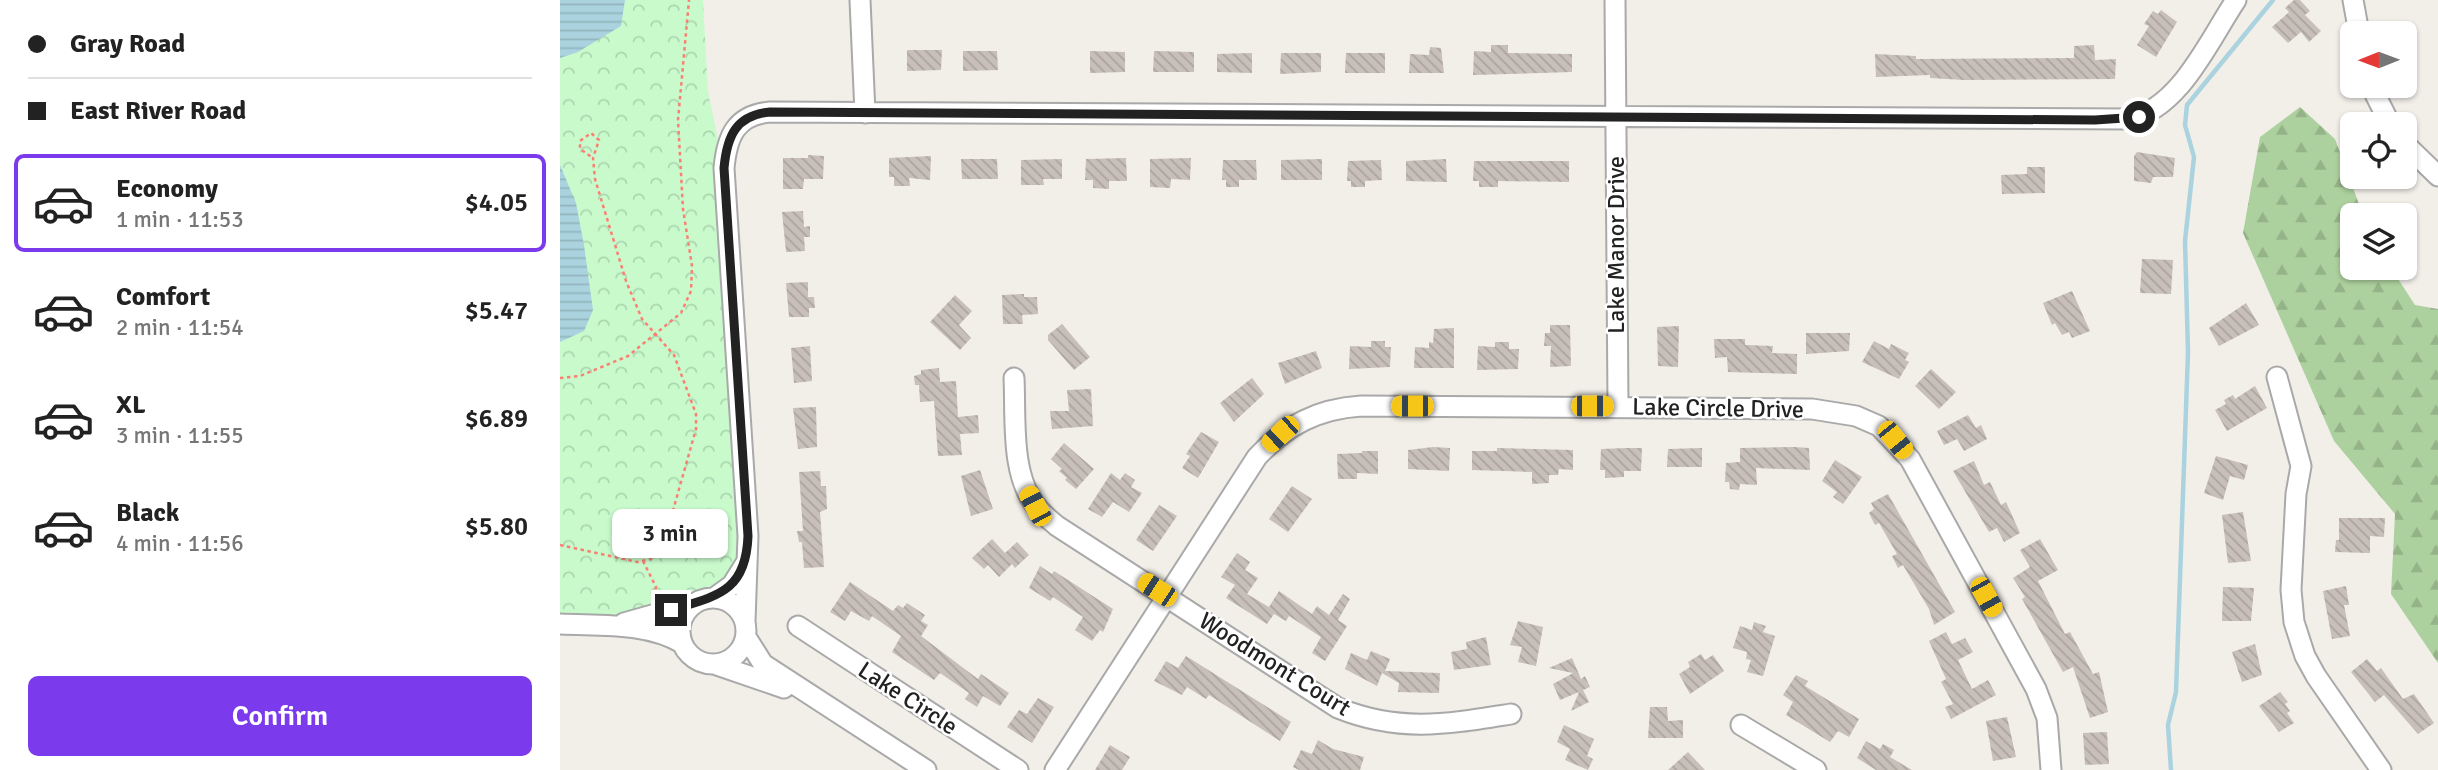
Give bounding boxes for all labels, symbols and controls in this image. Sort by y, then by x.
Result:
north arrow [2340,21,2417,98]
map controls [2340,21,2417,280]
text: Gray Road [70,28,185,60]
text: East River Road [70,95,246,127]
route start [2123,101,2155,133]
button: locate [2340,112,2417,189]
street label: Lake Manor Drive [1601,156,1631,334]
icon: car [32,172,95,235]
text: Economy [116,173,218,205]
text: $4.05 [465,187,528,219]
button: layers [2340,203,2417,280]
text: 1 min · 11:53 [116,205,244,234]
icon: car [32,280,95,343]
text: Comfort [116,281,210,313]
text: $5.47 [465,295,528,327]
text: 2 min · 11:54 [116,313,244,342]
icon: car [32,388,95,451]
text: XL [116,389,146,421]
street label: Lake Circle Drive [1632,392,1804,424]
car [1392,396,1434,417]
car [1572,396,1614,417]
text: $6.89 [465,403,528,435]
car [1258,412,1303,456]
car [1874,417,1917,463]
text: 3 min · 11:55 [116,421,244,450]
car [1016,483,1055,529]
icon: car [32,496,95,559]
text: Black [116,497,179,529]
callout: 3 min [613,508,729,558]
text: $5.80 [465,511,528,543]
text: 3 min [642,519,698,548]
text: 4 min · 11:56 [116,529,244,558]
car [1134,570,1181,610]
car [1967,574,2006,620]
route end [655,594,687,626]
street label: Woodmont Court [1194,605,1356,723]
street label: Lake Circle [853,655,963,741]
button: Confirm [28,676,532,756]

